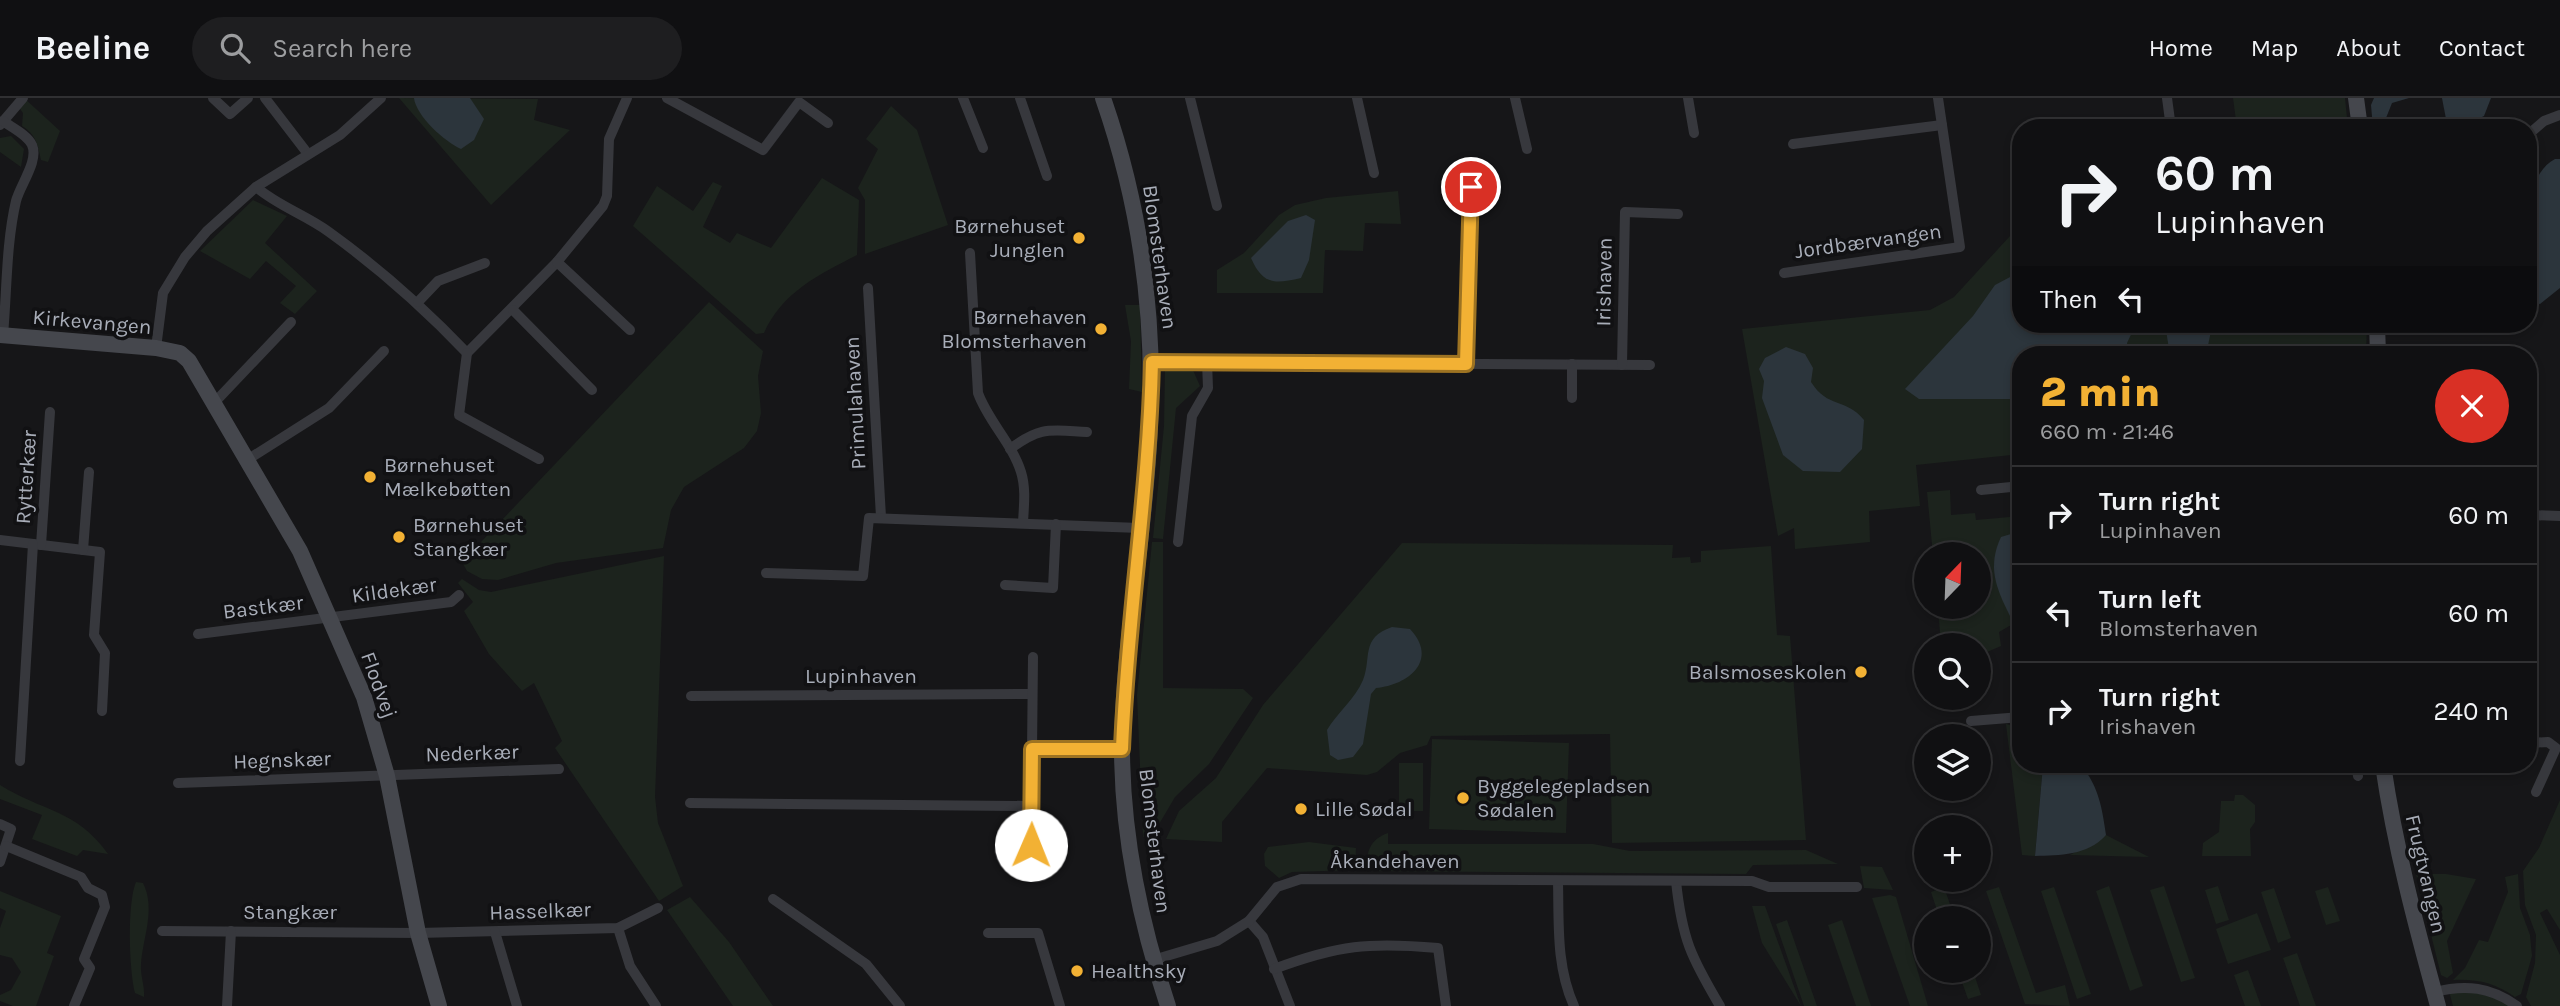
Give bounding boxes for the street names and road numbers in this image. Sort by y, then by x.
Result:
street label: Blomsterhaven [1138,183,1182,331]
street label: Jordbærvangen [1793,219,1943,263]
street label: Irishaven [1591,237,1617,327]
street label: Kirkevangen [32,305,152,339]
street label: Primulahaven [840,336,870,470]
street label: Rytterkær [11,429,41,525]
street label: Kildekær [350,572,438,608]
street label: Bastkær [221,590,305,624]
street label: Flodvej [356,649,402,721]
street label: Lupinhaven [805,664,917,688]
street label: Nederkær [425,739,519,767]
street label: Hegnskær [233,746,332,774]
street label: Blomsterhaven [1134,767,1176,915]
street label: Frugtvangen [2401,812,2451,936]
street label: Åkandehaven [1330,849,1460,873]
street label: Hasselkær [489,897,592,925]
street label: Stangkær [243,900,337,924]

